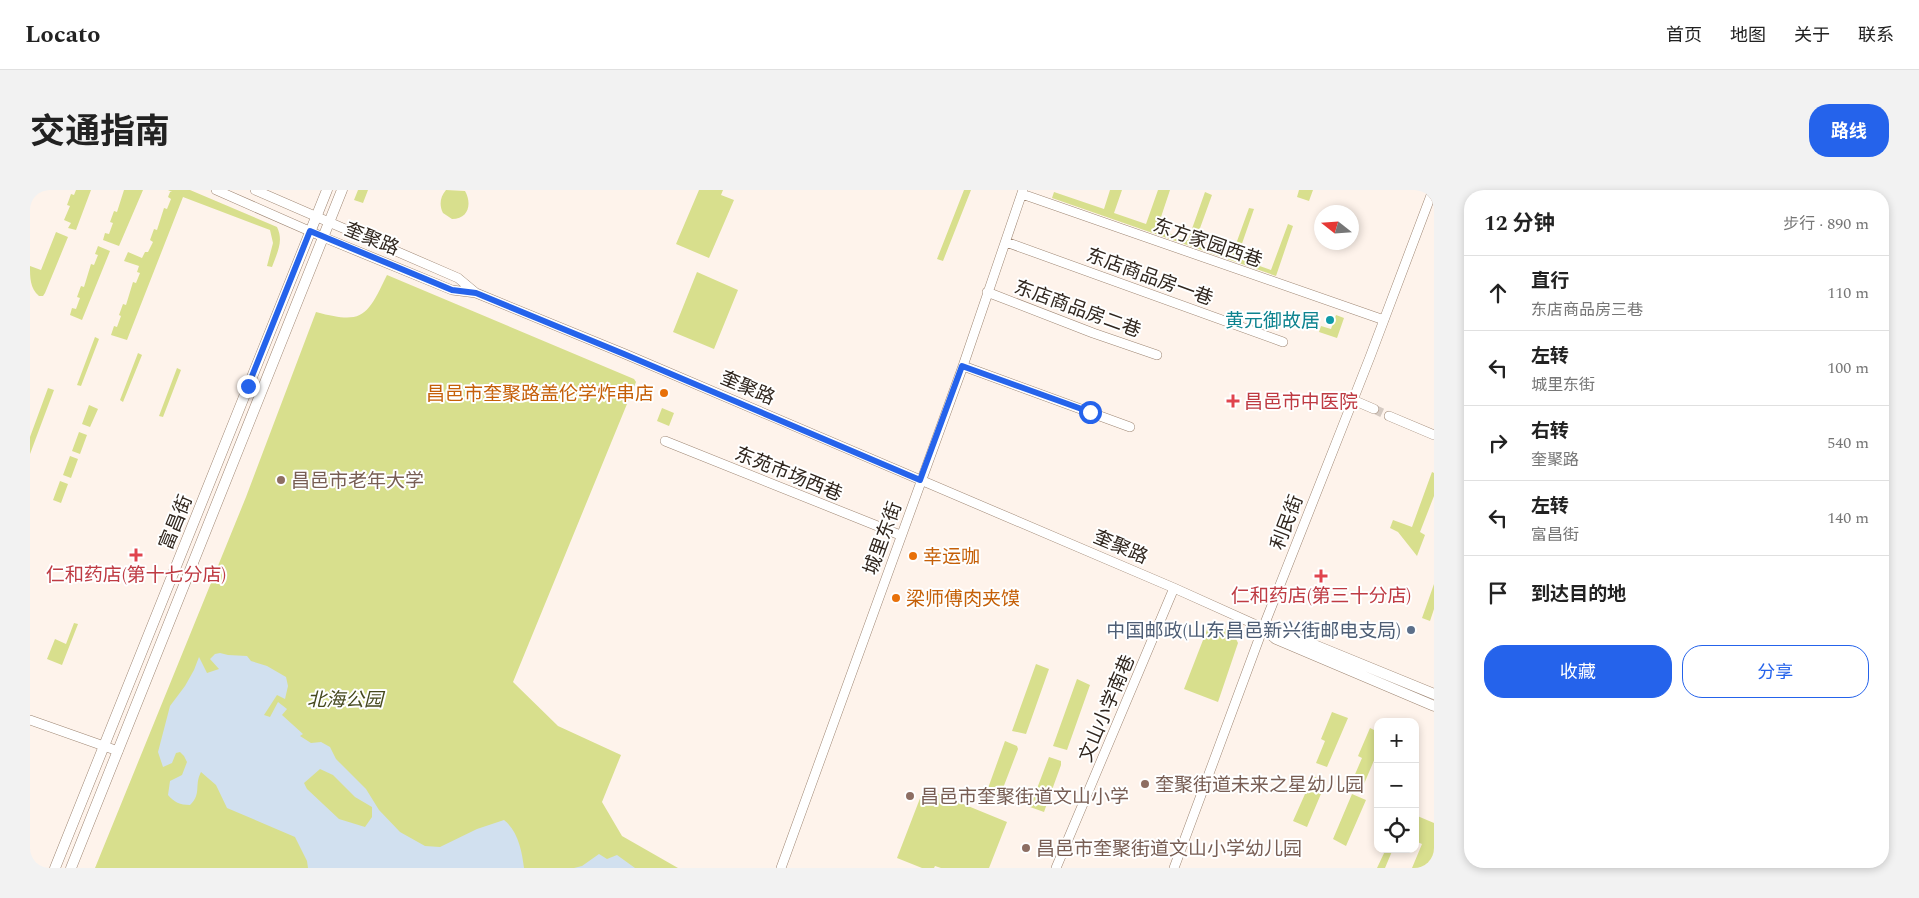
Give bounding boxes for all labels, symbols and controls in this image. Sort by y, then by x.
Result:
text: Locato [25,17,100,53]
text: 首页 [1666,22,1702,49]
text: 地图 [1730,22,1766,49]
text: 关于 [1794,22,1830,49]
text: 联系 [1858,22,1894,49]
button: 路线 [1809,104,1889,157]
text: 交通指南 [30,106,170,159]
north arrow [1314,205,1359,250]
text: 12 分钟 [1484,208,1555,240]
street label: 东方家园西巷 [1149,211,1266,276]
text: 步行 · 890 m [1783,212,1869,236]
street label: 奎聚路 [340,215,403,264]
street label: 东店商品房一巷 [1082,241,1217,314]
text: 直行 [1531,267,1569,296]
street label: 东店商品房二巷 [1010,273,1145,346]
icon: ahead [1484,279,1512,307]
text: 110 m [1827,281,1869,305]
text: 东店商品房三巷 [1531,298,1643,322]
place label: 黄元御故居 [1225,307,1320,336]
marker: 黄元御故居 [1324,314,1336,326]
text: 左转 [1531,342,1569,371]
icon: left [1484,354,1512,382]
text: 100 m [1827,356,1869,380]
street label: 奎聚路 [716,364,779,413]
text: 城里东街 [1531,373,1595,397]
route end [237,375,260,398]
place label: 昌邑市奎聚路盖伦学炸串店 [426,380,654,409]
marker: 昌邑市奎聚路盖伦学炸串店 [658,387,670,399]
place label: 昌邑市中医院 [1244,388,1358,417]
marker: 昌邑市中医院 [1226,394,1240,408]
route start [1079,401,1102,424]
text: 右转 [1531,417,1569,446]
icon: right [1484,429,1512,457]
text: 540 m [1827,431,1869,455]
street label: 东苑市场西巷 [730,440,847,509]
text: 奎聚路 [1531,448,1579,472]
place label: 昌邑市老年大学 [291,467,424,496]
marker: 昌邑市老年大学 [275,474,287,486]
street label: 富昌街 [152,491,201,554]
street label: 利民街 [1264,491,1311,554]
text: 左转 [1531,492,1569,521]
street label: 城里东街 [857,498,910,579]
icon: left [1484,504,1512,532]
text: 140 m [1827,506,1869,530]
street label: 奎聚路 [1089,523,1152,572]
text: 富昌街 [1531,523,1579,547]
place label: 幸运咖 [923,543,980,572]
marker: 仁和药店(第十七分店) [130,549,142,561]
marker: 幸运咖 [907,550,919,562]
place label: 仁和药店(第十七分店) [46,561,226,590]
marker: 仁和药店(第三十分店) [1315,570,1327,582]
icon: arrive [1484,579,1512,607]
text: 到达目的地 [1531,580,1626,609]
place label: 仁和药店(第三十分店) [1231,582,1411,611]
place label: 梁师傅肉夹馍 [906,585,1020,614]
marker: 梁师傅肉夹馍 [890,592,902,604]
place label: 中国邮政(山东昌邑新兴街邮电支局) [1106,617,1401,646]
marker: 中国邮政(山东昌邑新兴街邮电支局) [1405,624,1417,636]
button: 收藏 [1484,645,1672,698]
button: 分享 [1682,645,1869,698]
street label: 文山小学南巷 [1072,650,1143,767]
park label: 北海公园 [307,686,386,715]
map controls [1374,718,1419,853]
button: + [1374,718,1419,763]
button: − [1374,763,1419,808]
place label: 奎聚街道未来之星幼儿园 [1155,771,1364,800]
marker: 奎聚街道未来之星幼儿园 [1139,778,1151,790]
place label: 昌邑市奎聚街道文山小学 [920,783,1129,812]
marker: 昌邑市奎聚街道文山小学 [904,790,916,802]
button: locate [1374,808,1419,853]
place label: 昌邑市奎聚街道文山小学幼儿园 [1036,835,1302,864]
marker: 昌邑市奎聚街道文山小学幼儿园 [1020,842,1032,854]

